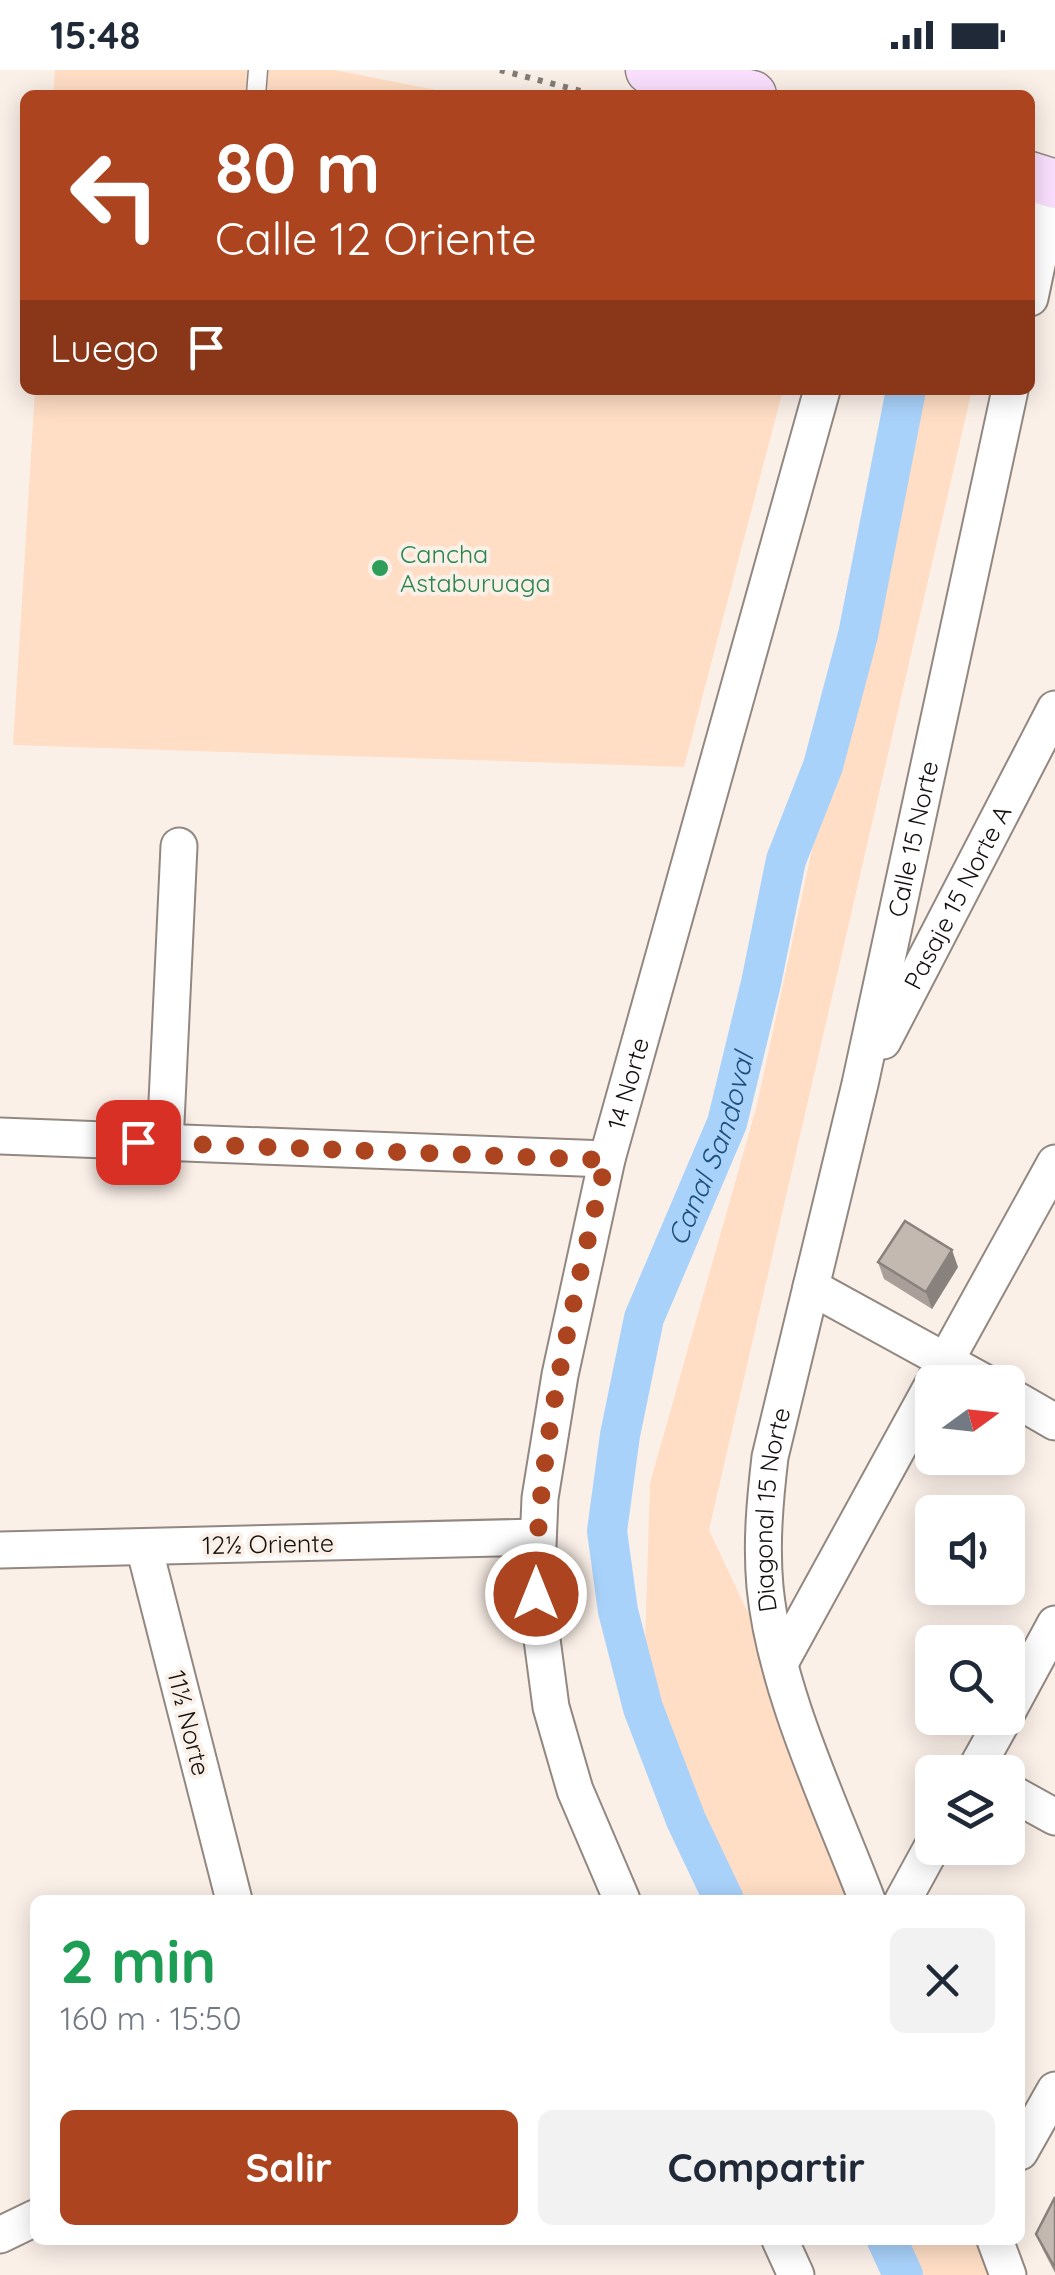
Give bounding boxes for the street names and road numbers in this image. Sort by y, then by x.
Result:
street label: Calle 15 Norte [881,758,944,920]
street label: Pasaje 15 Norte A [897,800,1018,994]
street label: 14 Norte [600,1034,655,1133]
street label: Diagonal 15 Norte [747,1404,796,1614]
street label: 12½ Oriente [202,1527,334,1560]
street label: 11½ Norte [161,1667,218,1779]

